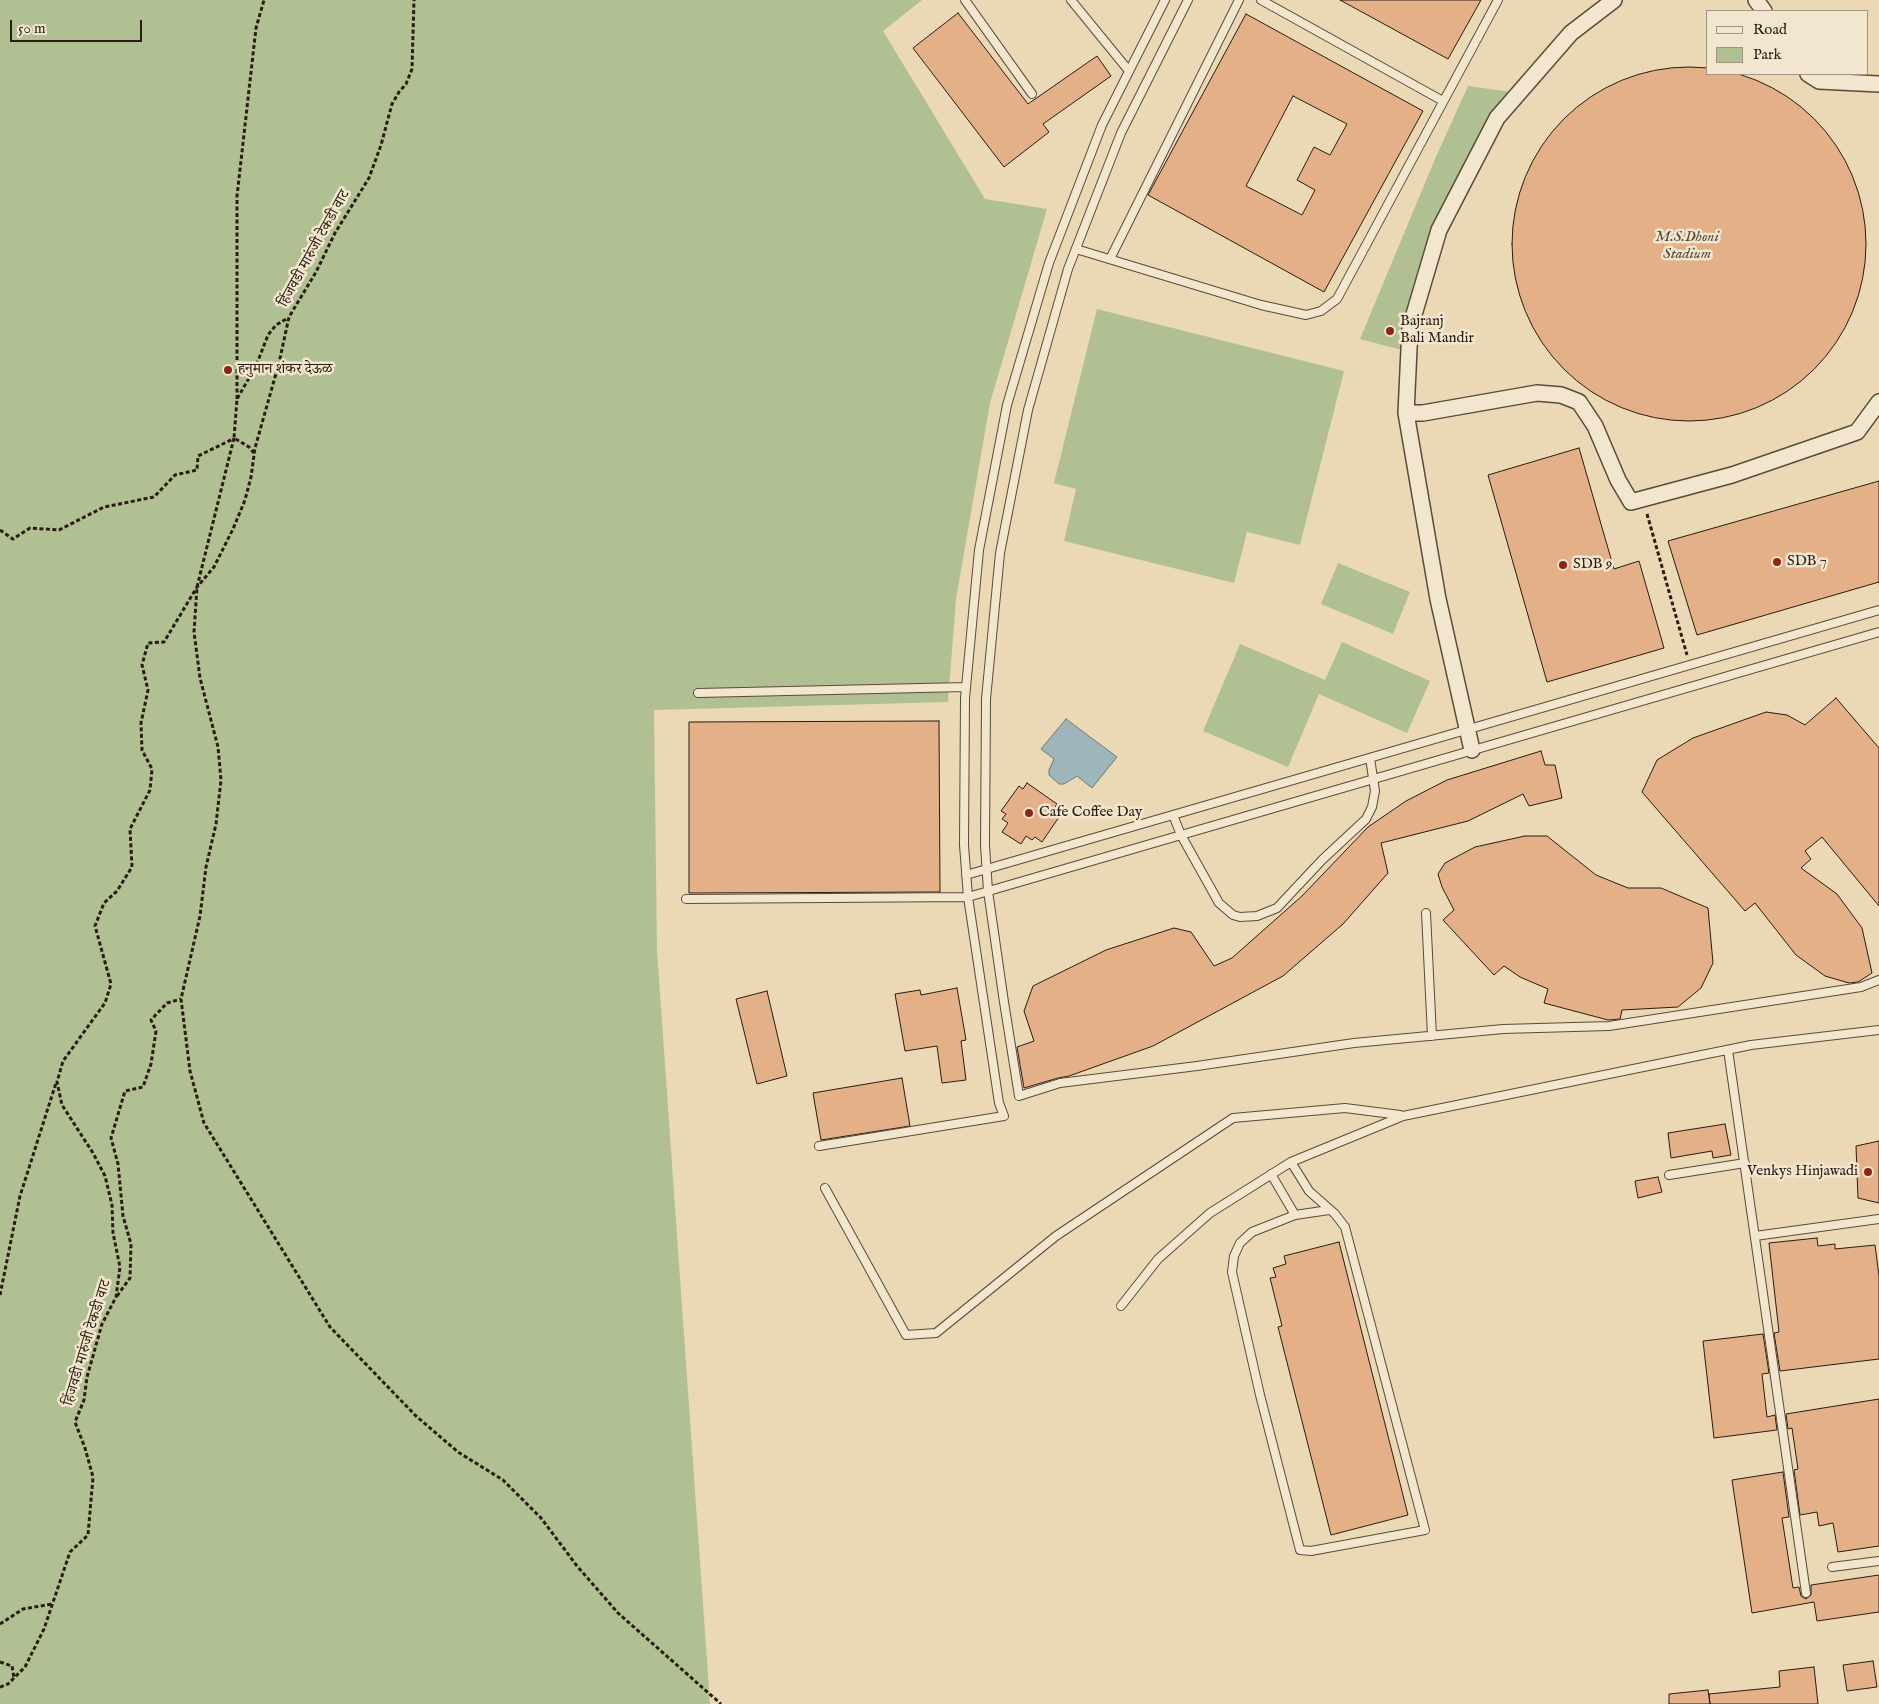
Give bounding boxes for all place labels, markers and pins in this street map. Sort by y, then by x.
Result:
place label: Bajranj Bali Mandir [1400,313,1474,348]
marker: Bajranj Bali Mandir [1384,325,1396,337]
place label: हनुमान शंकर देऊळ [238,361,332,379]
marker: हनुमान शंकर देऊळ [222,364,234,376]
place label: SDB 7 [1787,553,1827,571]
place label: SDB 9 [1573,556,1612,574]
marker: SDB 7 [1771,556,1783,568]
marker: SDB 9 [1557,559,1569,571]
place label: Cafe Coffee Day [1039,804,1142,822]
marker: Cafe Coffee Day [1023,807,1035,819]
place label: Venkys Hinjawadi [1747,1163,1858,1181]
marker: Venkys Hinjawadi [1862,1166,1874,1178]

